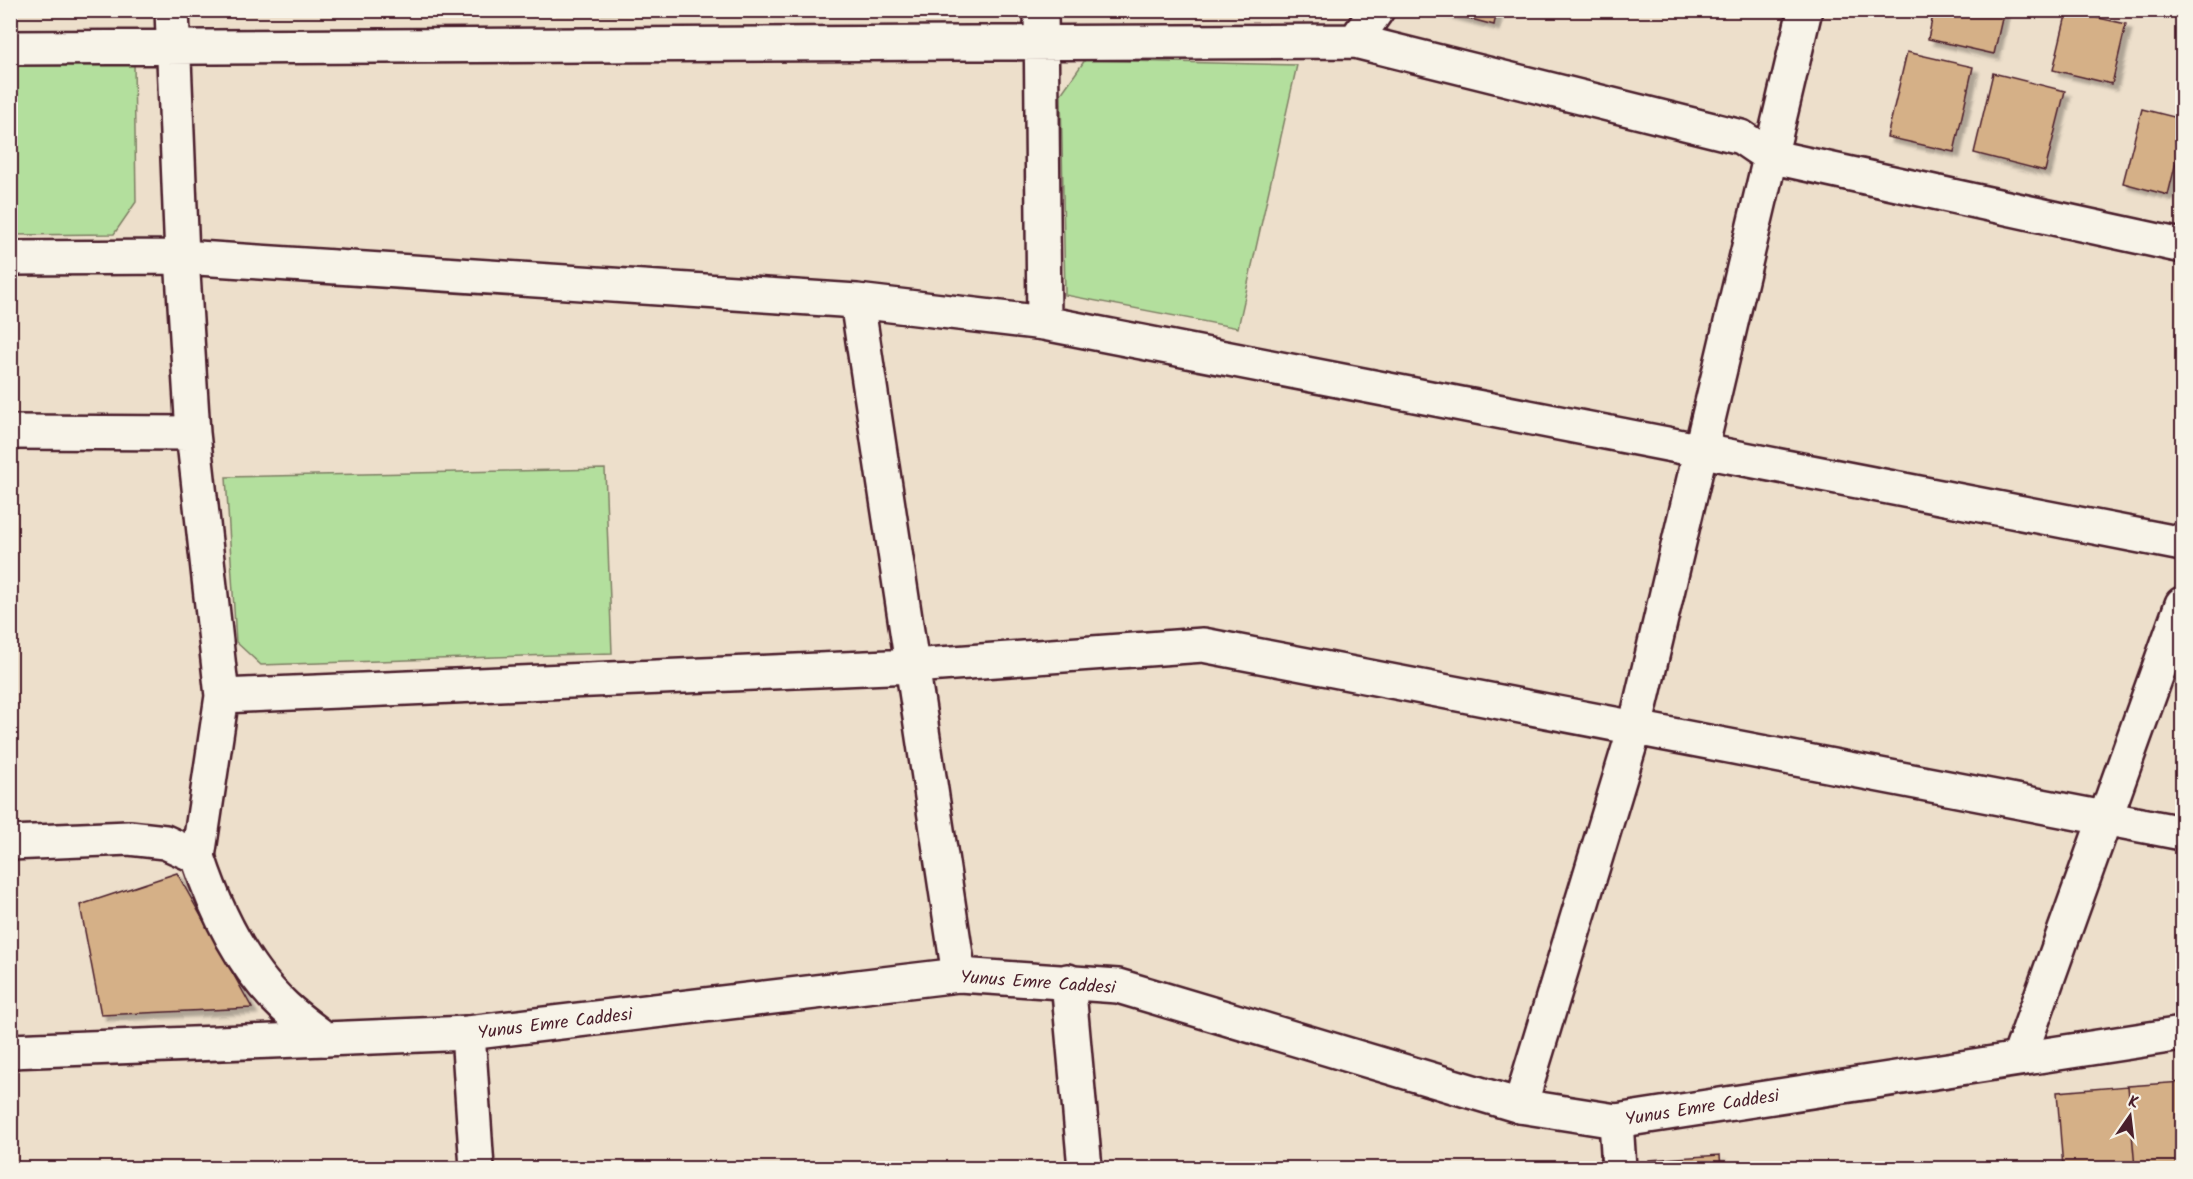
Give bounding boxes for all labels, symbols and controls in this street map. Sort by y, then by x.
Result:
street label: Yunus Emre Caddesi [959,964,1117,1003]
street label: Yunus Emre Caddesi [476,1001,635,1048]
street label: Yunus Emre Caddesi [1623,1082,1782,1135]
north arrow [2100,1086,2160,1146]
text: K [2126,1090,2141,1116]

